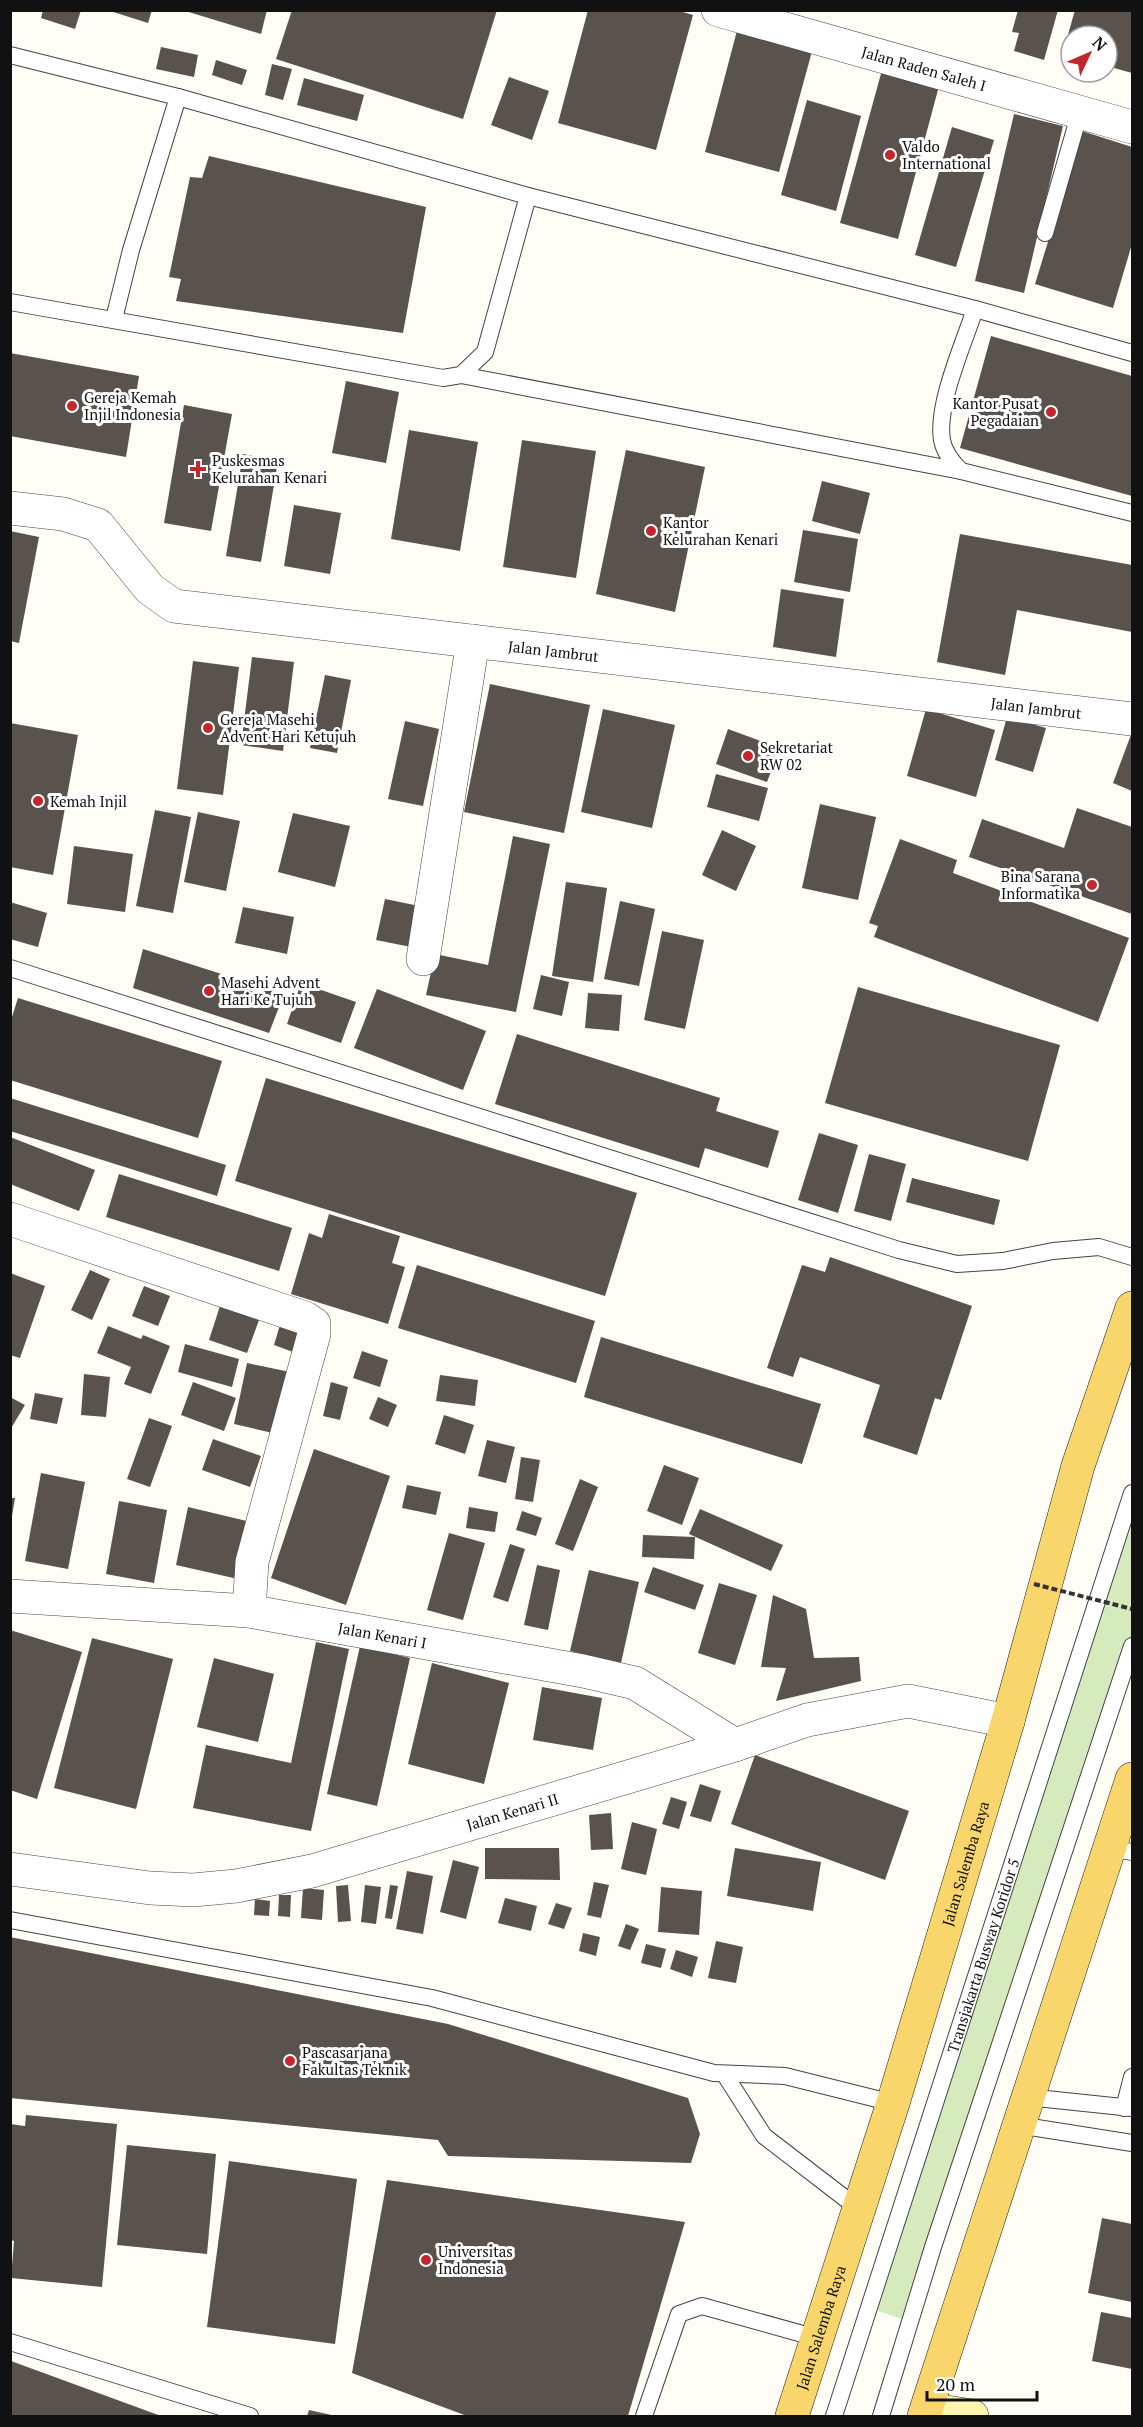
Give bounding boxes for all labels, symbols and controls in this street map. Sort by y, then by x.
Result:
north arrow [1059,24,1119,84]
text: N [1088,32,1112,56]
street label: Jalan Raden Saleh I [859,41,988,95]
place label: Valdo International [902,136,991,173]
marker: Valdo International [883,148,897,162]
place label: Gereja Kemah Injil Indonesia [84,387,181,424]
place label: Kantor Pusat Pegadaian [952,393,1039,430]
marker: Gereja Kemah Injil Indonesia [65,399,79,413]
marker: Kantor Pusat Pegadaian [1044,405,1058,419]
place label: Puskesmas Kelurahan Kenari [212,450,327,487]
marker: Puskesmas Kelurahan Kenari [189,460,207,478]
place label: Kantor Kelurahan Kenari [663,512,778,549]
marker: Kantor Kelurahan Kenari [644,524,658,538]
street label: Jalan Jambrut [507,635,600,666]
street label: Jalan Jambrut [990,692,1083,723]
place label: Gereja Masehi Advent Hari Ketujuh [220,709,357,746]
marker: Gereja Masehi Advent Hari Ketujuh [201,721,215,735]
place label: Sekretariat RW 02 [760,737,834,774]
marker: Sekretariat RW 02 [741,749,755,763]
place label: Kemah Injil [50,791,127,811]
marker: Kemah Injil [31,794,45,808]
place label: Bina Sarana Informatika [1001,866,1080,903]
marker: Bina Sarana Informatika [1085,878,1099,892]
place label: Masehi Advent Hari Ke Tujuh [221,972,321,1009]
marker: Masehi Advent Hari Ke Tujuh [202,984,216,998]
street label: Jalan Kenari I [337,1617,428,1653]
street label: Jalan Kenari II [464,1788,561,1834]
street label: Jalan Salemba Raya [937,1798,993,1929]
street label: Transjakarta Busway Koridor 5 [942,1856,1023,2055]
place label: Pascasarjana Fakultas Teknik [302,2042,407,2079]
marker: Pascasarjana Fakultas Teknik [283,2054,297,2068]
place label: Universitas Indonesia [438,2241,513,2278]
marker: Universitas Indonesia [419,2253,433,2267]
street label: Jalan Salemba Raya [791,2262,850,2392]
scale bar [927,2364,1036,2402]
text: 20 m [936,2372,976,2396]

